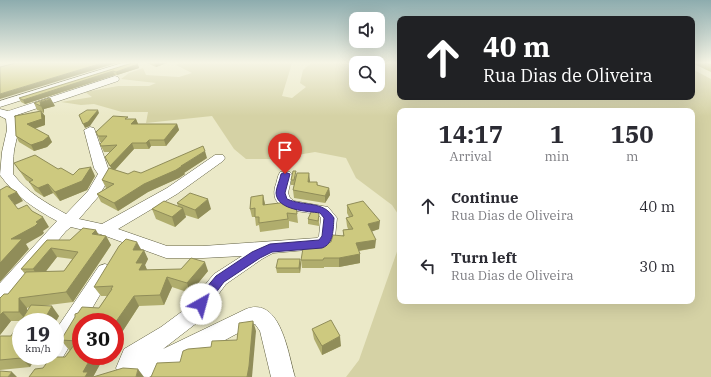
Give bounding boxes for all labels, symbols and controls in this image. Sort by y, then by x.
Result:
map controls [349,12,385,92]
button: sound [349,12,385,48]
text: 40 m [483,28,550,65]
icon: ahead [417,32,469,84]
button: search [349,56,385,92]
text: Rua Dias de Oliveira [483,64,653,87]
text: 14:17 [438,118,503,150]
text: 1 [550,118,564,150]
text: 150 [611,118,654,150]
pin [268,133,302,174]
icon: arrive [274,139,296,161]
text: Arrival [450,148,492,165]
text: min [544,148,569,165]
text: m [626,148,638,165]
text: Continue [451,188,518,207]
icon: ahead [417,195,439,217]
text: 40 m [639,197,675,216]
text: Rua Dias de Oliveira [451,207,574,224]
text: Turn left [451,248,517,267]
icon: left [417,255,439,277]
text: 30 m [639,257,675,276]
text: Rua Dias de Oliveira [451,267,574,284]
position arrow [180,283,222,325]
speed limit sign: 30 [72,313,124,365]
text: 19 [26,320,50,347]
text: km/h [25,342,51,355]

